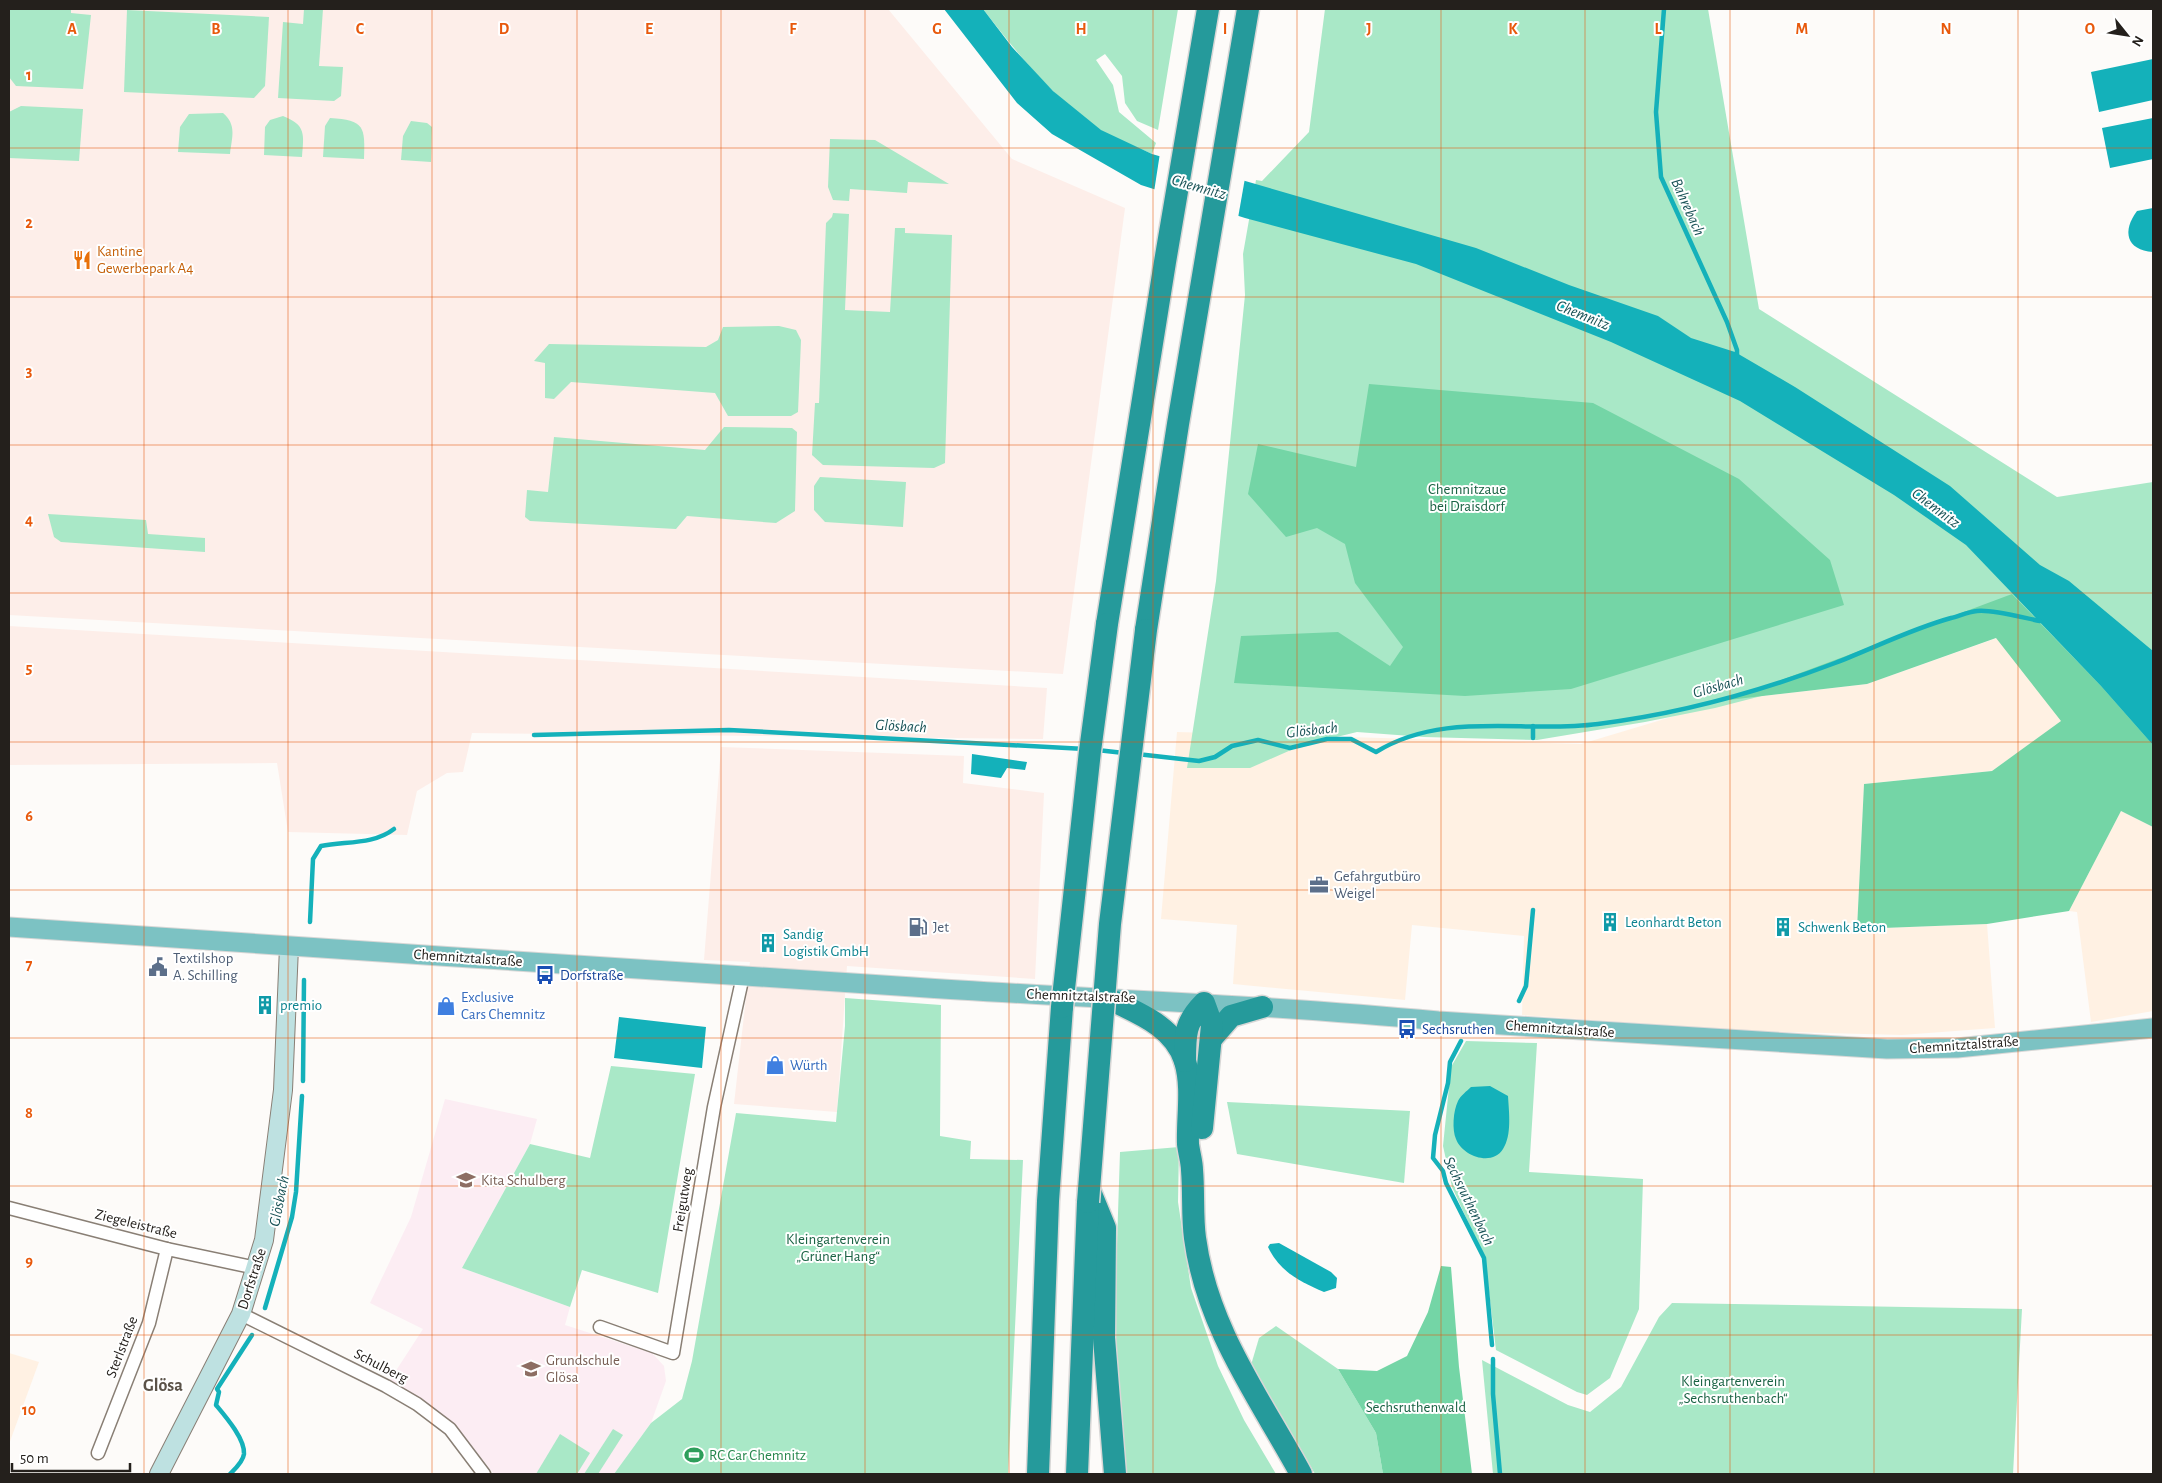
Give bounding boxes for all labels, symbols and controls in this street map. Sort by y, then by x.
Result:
north arrow [2102,10,2152,60]
text: A [67,21,77,37]
text: B [211,21,221,37]
text: C [356,21,365,37]
text: D [499,21,510,37]
text: E [645,21,653,37]
text: F [789,21,797,37]
text: G [932,21,942,37]
text: H [1075,21,1087,37]
text: I [1223,21,1227,37]
text: J [1366,21,1372,37]
text: K [1508,21,1518,37]
text: L [1655,21,1662,37]
text: M [1796,21,1808,37]
text: N [1940,21,1952,37]
text: O [2085,21,2095,37]
text: N [2129,33,2146,49]
text: 1 [26,67,32,83]
water label: Chemnitz [1170,172,1228,203]
water label: Bahrebach [1668,176,1708,238]
text: 2 [25,215,33,231]
place label: Kantine Gewerbepark A4 [97,244,193,276]
restaurant icon: Kantine Gewerbepark A4 [71,249,93,271]
water label: Chemnitz [1554,297,1612,333]
text: 3 [26,363,33,379]
park label: Chemnitzaue bei Draisdorf [1428,482,1506,514]
water label: Chemnitz [1909,485,1963,531]
text: 4 [25,512,33,528]
text: 5 [26,660,33,676]
water label: Glösbach [1691,671,1745,701]
water label: Glösbach [875,717,927,735]
water label: Glösbach [1286,719,1338,741]
text: 6 [25,808,33,824]
place label: Gefahrgutbüro Weigel [1334,869,1421,901]
office icon: Gefahrgutbüro Weigel [1308,874,1330,896]
building icon: Leonhardt Beton [1599,911,1621,933]
place label: Leonhardt Beton [1625,915,1722,930]
fuel station icon: Jet [907,916,929,938]
building icon: Schwenk Beton [1772,916,1794,938]
place label: Jet [933,920,949,935]
place label: Schwenk Beton [1798,920,1886,935]
place label: Sandig Logistik GmbH [783,927,869,959]
building icon: Sandig Logistik GmbH [757,932,779,954]
street label: Chemnitztalstraße [413,947,523,969]
place label: Textilshop A. Schilling [173,951,238,983]
public building icon: Textilshop A. Schilling [147,956,169,978]
text: 7 [26,957,33,973]
bus stop icon: Dorfstraße [534,964,556,986]
place label: Dorfstraße [560,968,624,983]
street label: Chemnitztalstraße [1026,987,1136,1005]
place label: Exclusive Cars Chemnitz [461,990,545,1022]
building icon: premio [254,994,276,1016]
shop icon: Exclusive Cars Chemnitz [435,995,457,1017]
place label: premio [280,998,322,1013]
bus stop icon: Sechsruthen [1396,1018,1418,1040]
street label: Chemnitztalstraße [1505,1018,1615,1040]
place label: Sechsruthen [1422,1022,1495,1037]
street label: Chemnitztalstraße [1909,1034,2019,1056]
shop icon: Würth [764,1054,786,1076]
place label: Würth [790,1058,828,1073]
text: 8 [25,1105,33,1121]
water label: Sechsruthenbach [1441,1154,1497,1248]
street label: Freigutweg [671,1166,696,1233]
school or university icon: Kita Schulberg [455,1169,477,1191]
place label: Kita Schulberg [481,1173,566,1188]
water label: Glösbach [266,1174,292,1228]
street label: Ziegeleistraße [93,1207,179,1241]
park label: Kleingartenverein „Grüner Hang“ [786,1232,890,1264]
street label: Dorfstraße [235,1246,269,1312]
text: 9 [25,1253,33,1269]
street label: Sterlstraße [103,1314,141,1380]
street label: Schulberg [352,1346,411,1386]
place label: Grundschule Glösa [546,1353,620,1385]
school or university icon: Grundschule Glösa [520,1358,542,1380]
park label: Kleingartenverein „Sechsruthenbach“ [1678,1374,1788,1406]
district label: Glösa [143,1377,183,1395]
park label: Sechsruthenwald [1366,1400,1467,1415]
text: 10 [22,1402,36,1418]
scale bar [12,1440,130,1472]
sports icon: RC Car Chemnitz [683,1444,705,1466]
place label: RC Car Chemnitz [709,1448,806,1463]
text: 50 m [20,1451,49,1466]

